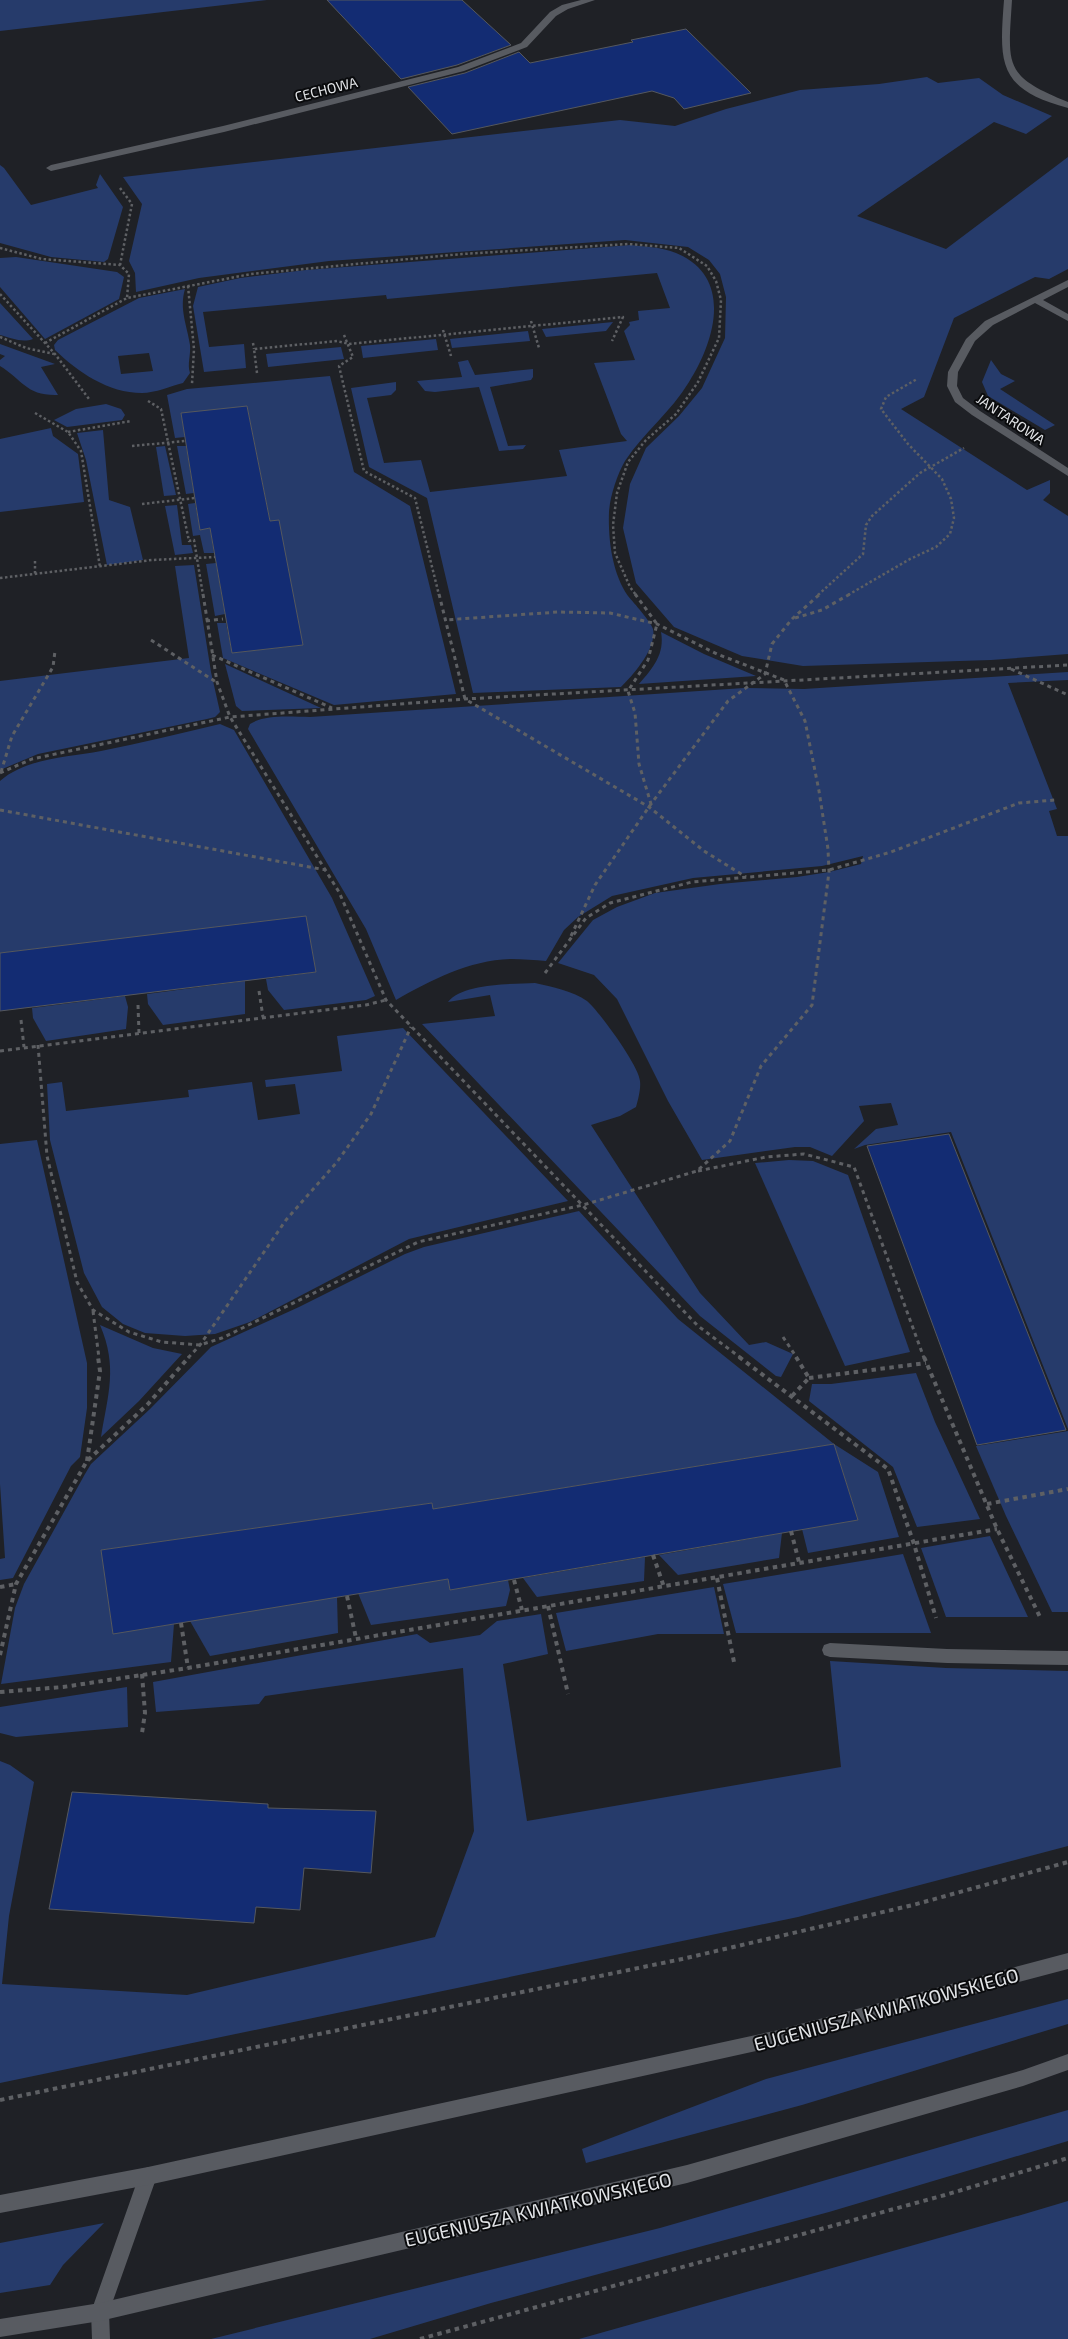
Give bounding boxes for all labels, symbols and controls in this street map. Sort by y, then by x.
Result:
street label: CECHOWA [293,73,359,105]
street label: JANTAROWA [973,390,1049,448]
street label: EUGENIUSZA KWIATKOWSKIEGO [751,1963,1021,2055]
street label: EUGENIUSZA KWIATKOWSKIEGO [402,2167,674,2251]

